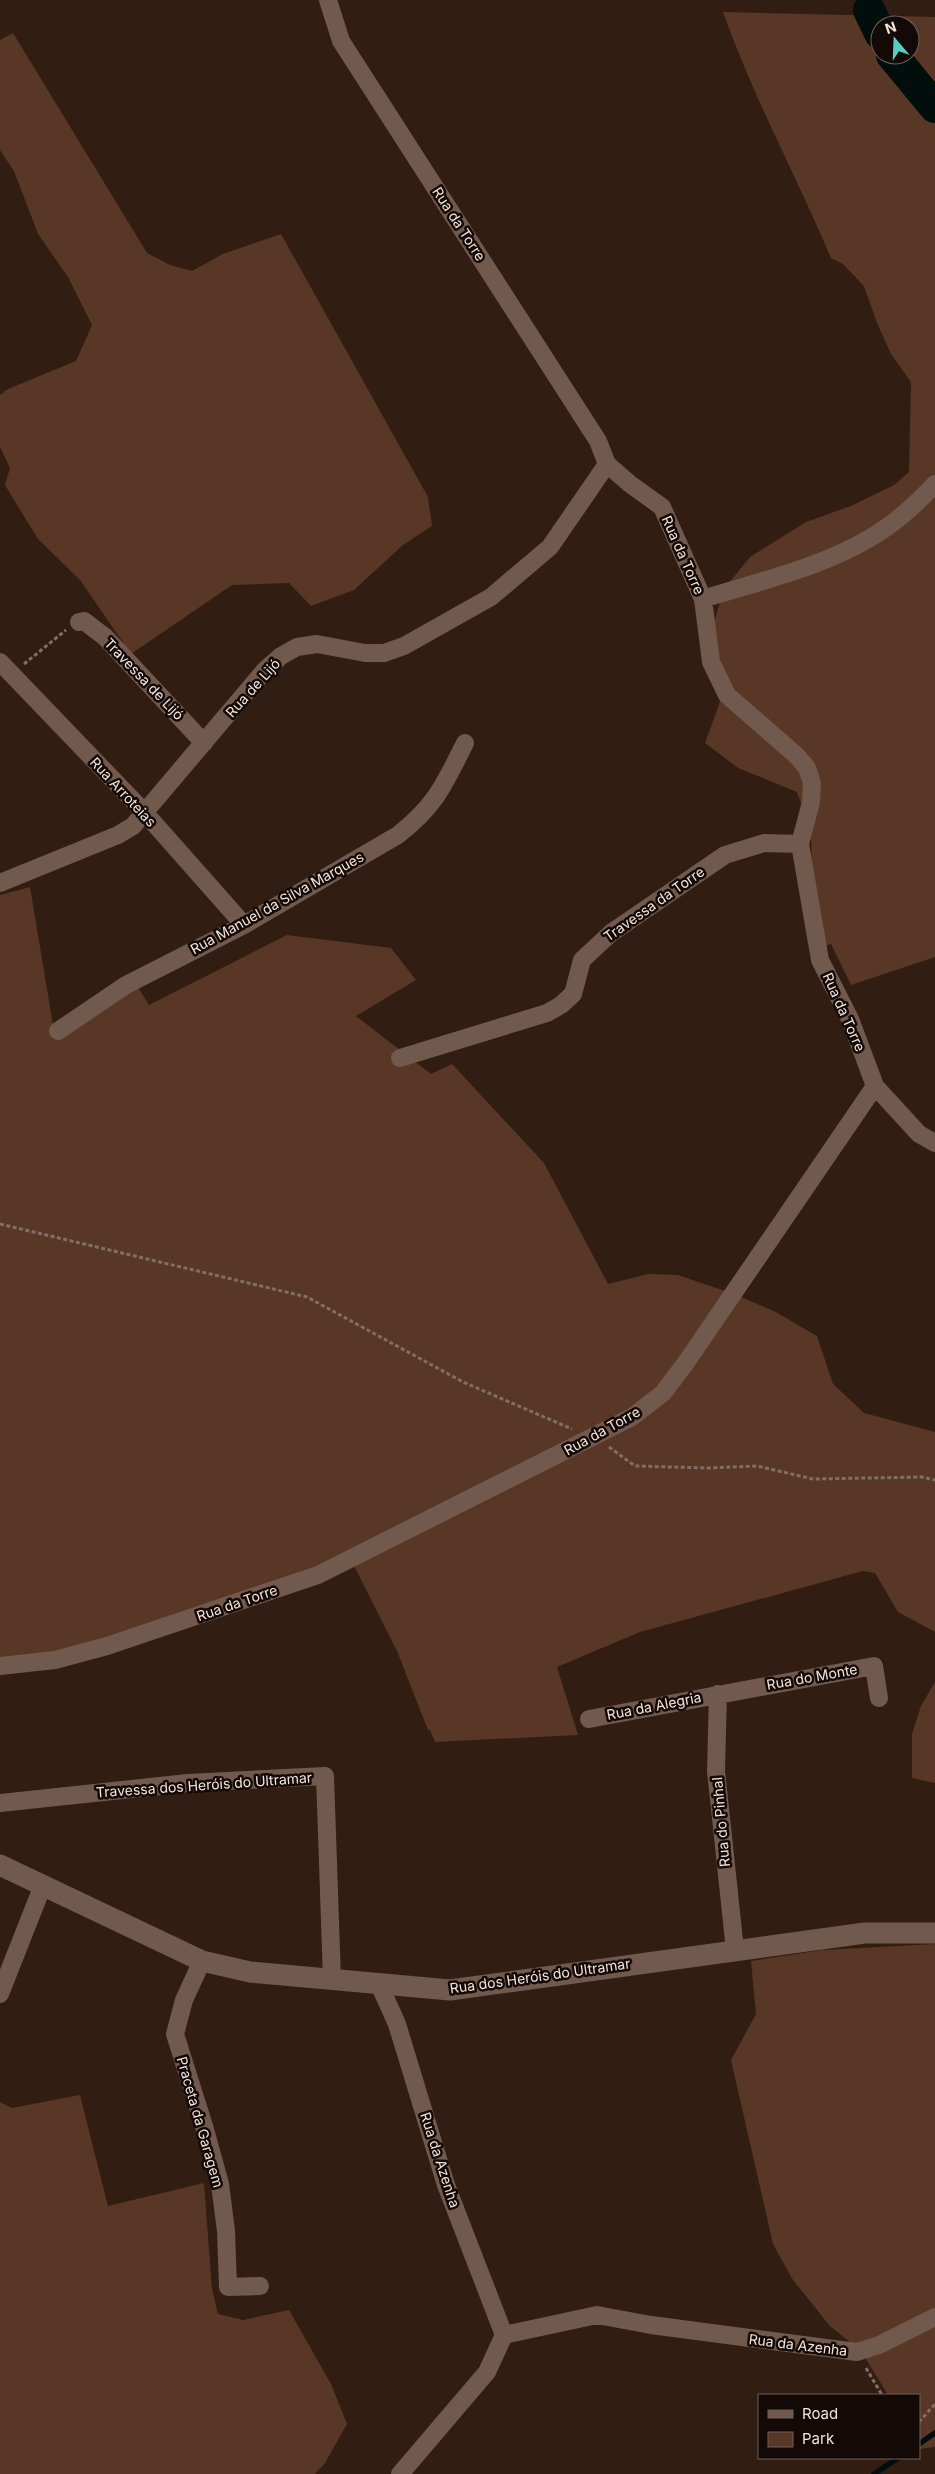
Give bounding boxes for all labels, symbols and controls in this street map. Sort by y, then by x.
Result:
north arrow [870,15,920,65]
text: N [883,17,898,37]
street label: Rua da Torre [429,184,490,264]
street label: Rua da Torre [659,513,708,597]
street label: Travessa de Lijó [101,634,188,723]
street label: Rua de Lijó [222,655,283,720]
street label: Rua Arroteias [87,753,160,830]
street label: Rua Manuel da Silva Marques [187,848,366,957]
street label: Travessa da Torre [600,863,707,945]
street label: Rua da Torre [820,970,869,1054]
street label: Rua da Torre [561,1403,643,1458]
street label: Rua da Torre [194,1581,280,1624]
street label: Rua do Monte [765,1660,859,1693]
street label: Rua da Alegria [605,1688,703,1723]
street label: Travessa dos Heróis do Ultramar [95,1768,313,1801]
street label: Rua do Pinhal [708,1776,733,1868]
street label: Rua dos Heróis do Ultramar [449,1954,631,1997]
street label: Praceta da Garagem [174,2054,227,2189]
street label: Rua da Azenha [417,2110,464,2210]
street label: Rua da Azenha [748,2330,848,2359]
legend [758,2394,920,2459]
text: Road [802,2404,838,2423]
text: Park [802,2429,835,2448]

